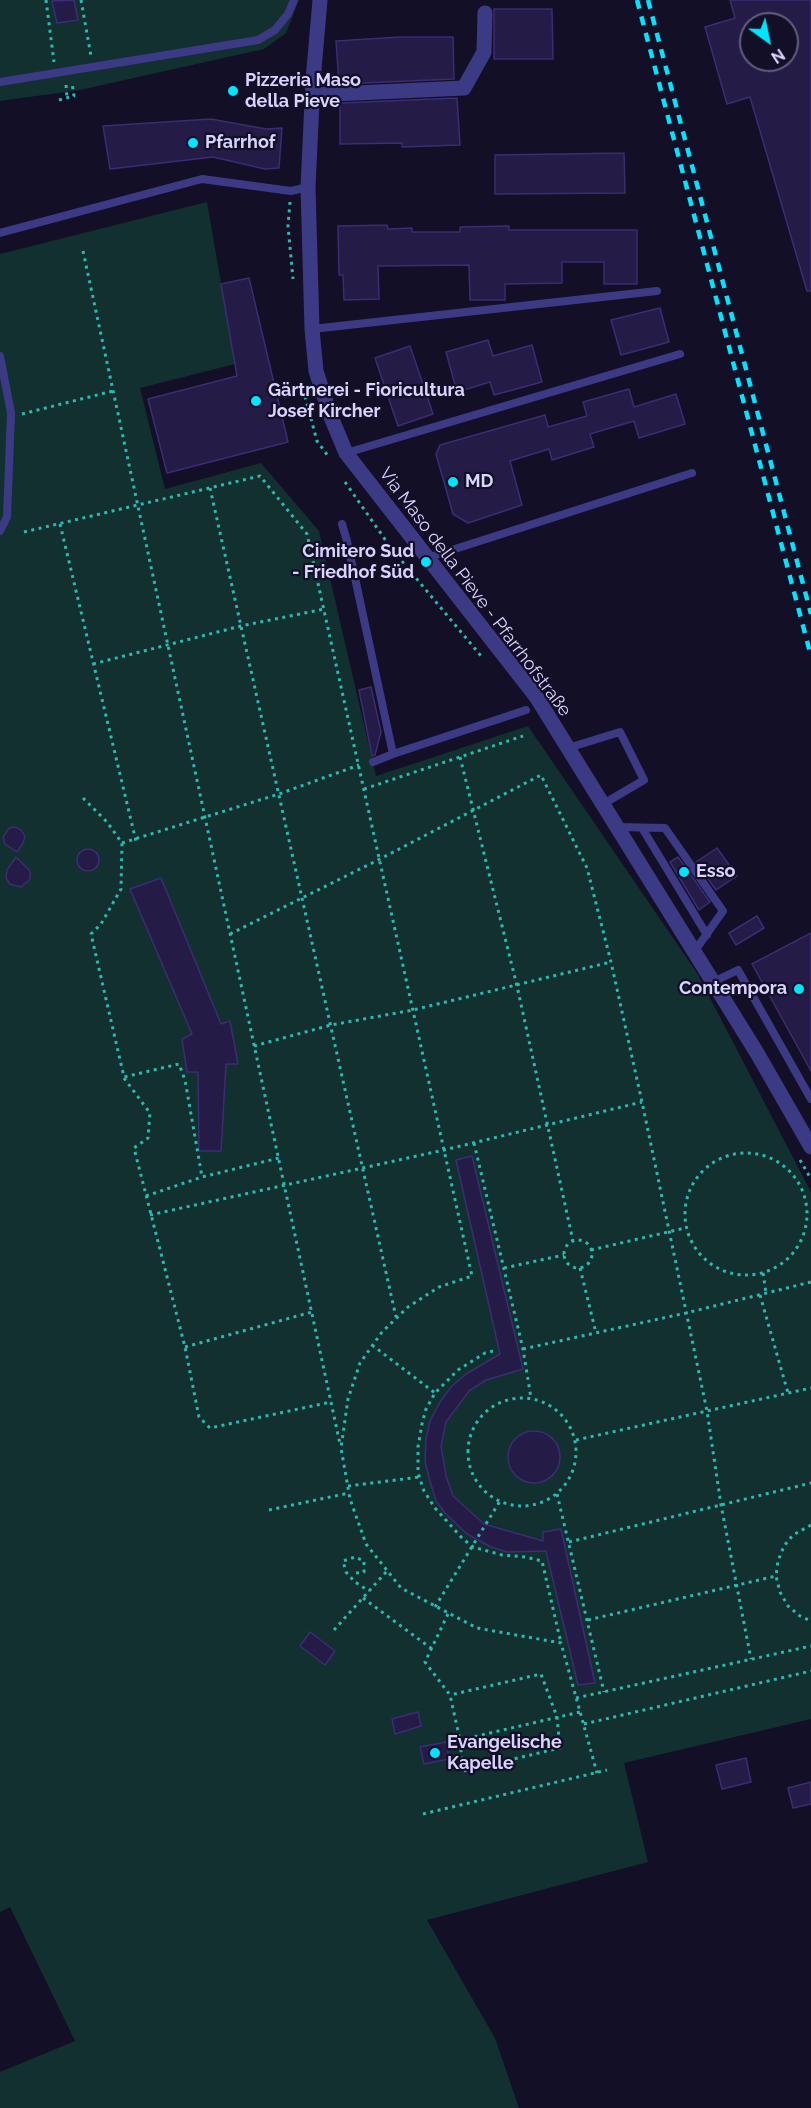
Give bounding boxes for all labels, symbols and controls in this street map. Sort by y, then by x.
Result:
north arrow [739,12,799,72]
text: N [768,45,788,67]
place label: Pizzeria Maso della Pieve [245,70,361,112]
marker: Pizzeria Maso della Pieve [226,84,240,98]
place label: Pfarrhof [205,132,275,154]
marker: Pfarrhof [186,136,200,150]
place label: Gärtnerei - Fioricultura Josef Kircher [268,380,465,422]
marker: Gärtnerei - Fioricultura Josef Kircher [249,394,263,408]
street label: Via Maso della Pieve - Pfarrhofstraße [374,463,576,721]
place label: MD [465,471,493,493]
marker: MD [446,475,460,489]
place label: Cimitero Sud - Friedhof Süd [292,541,414,584]
marker: Cimitero Sud - Friedhof Süd [419,555,433,569]
place label: Esso [696,861,735,883]
marker: Esso [677,865,691,879]
place label: Contempora [679,978,787,1000]
marker: Contempora [792,982,806,996]
place label: Evangelische Kapelle [447,1732,562,1774]
marker: Evangelische Kapelle [428,1746,442,1760]

